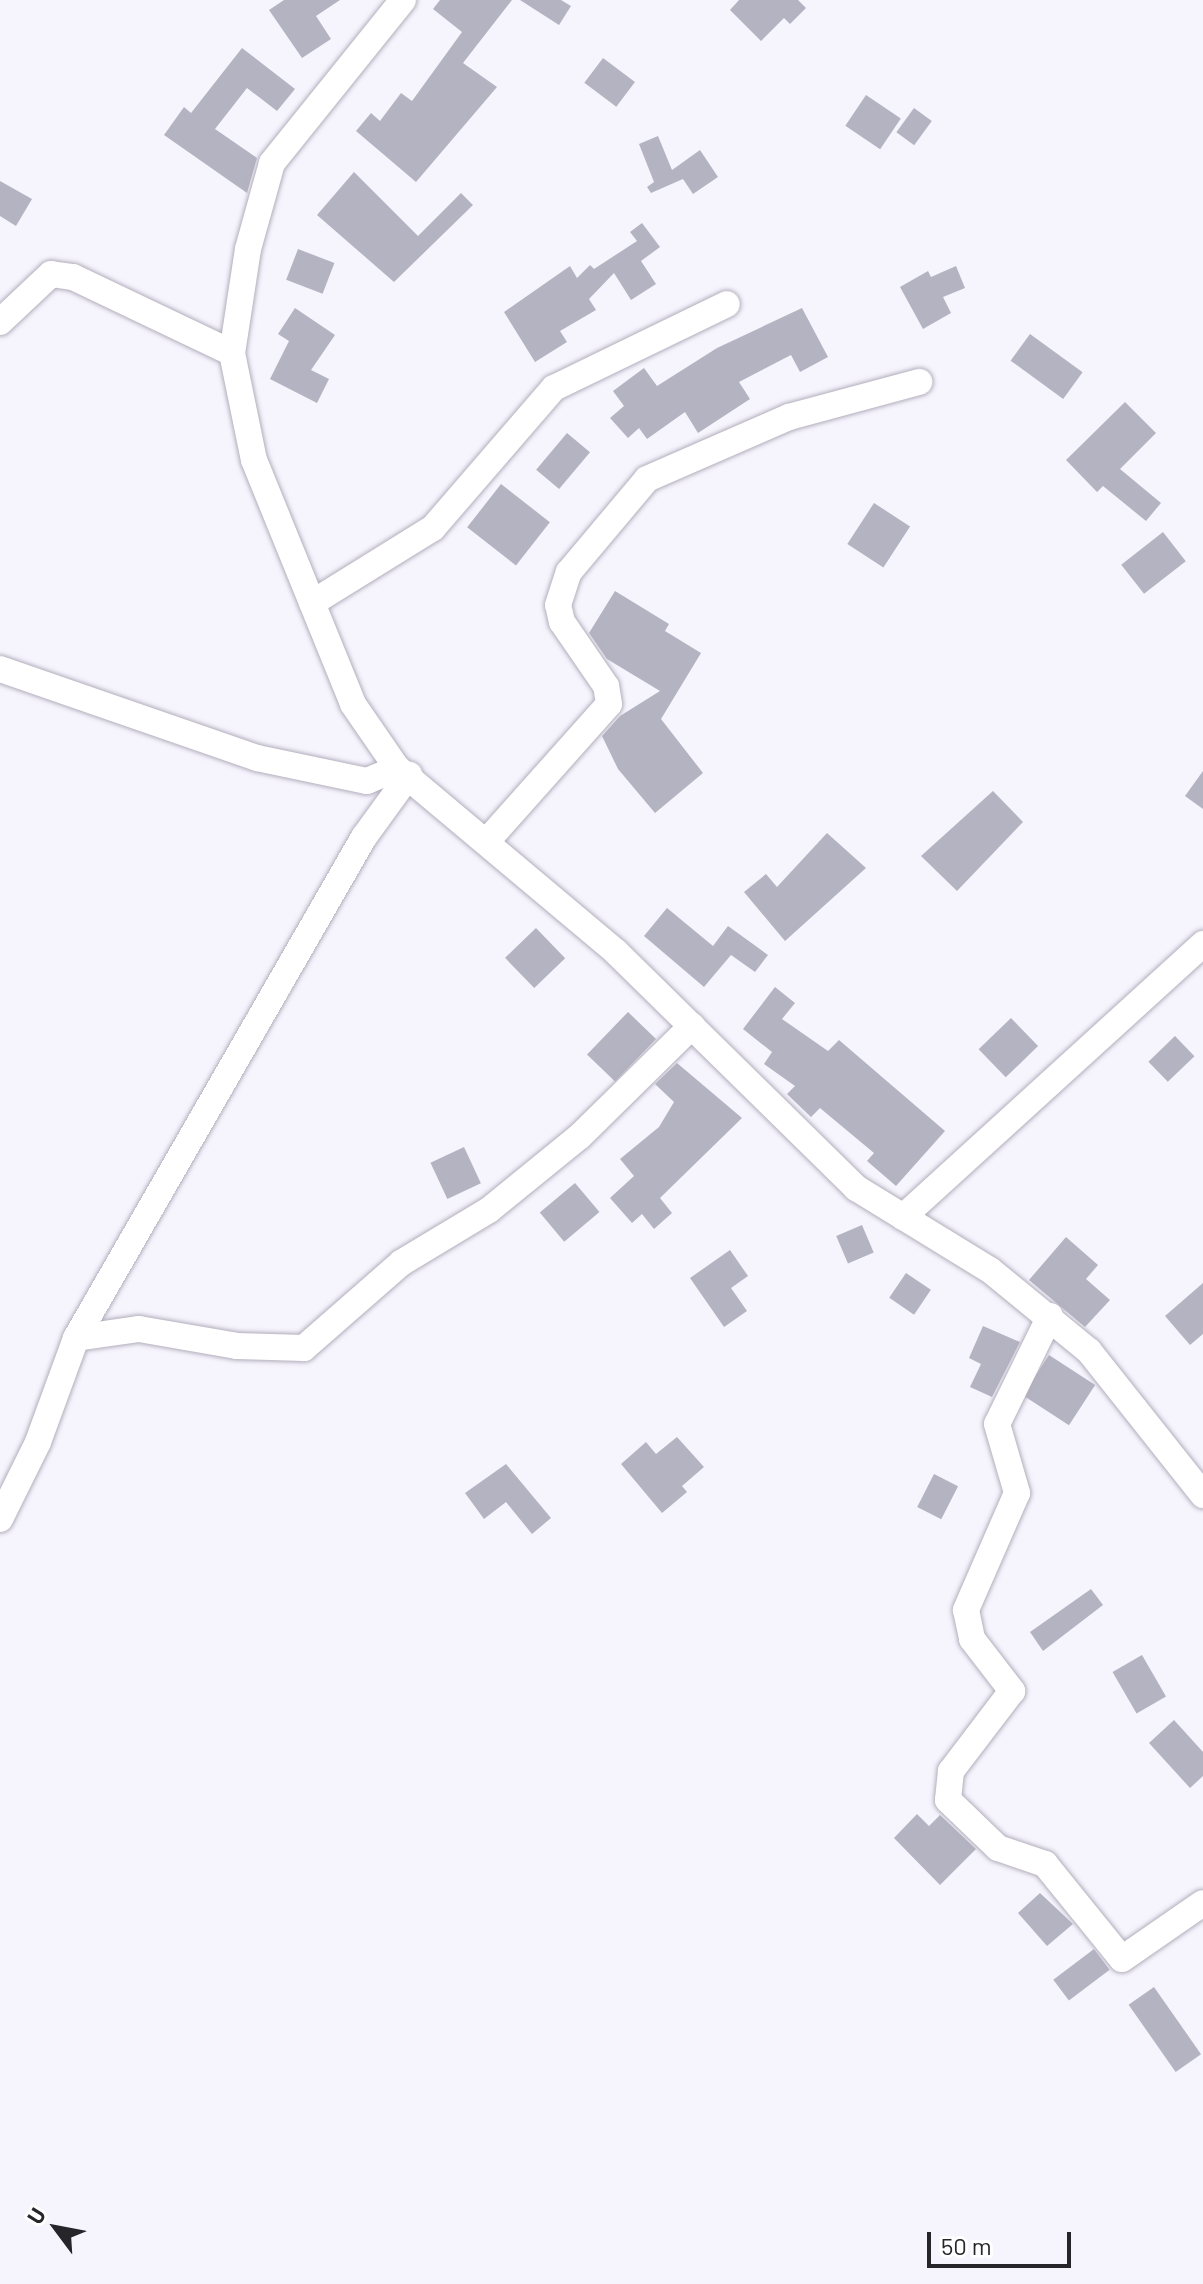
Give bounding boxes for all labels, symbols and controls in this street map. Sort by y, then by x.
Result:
north arrow [16,2188,96,2268]
text: U [21,2203,50,2228]
scale bar [931,2216,1075,2266]
text: 50 m [941,2231,992,2260]

